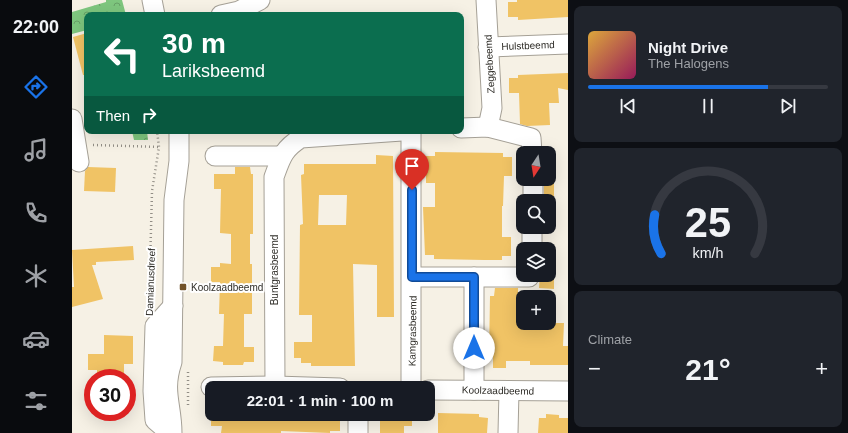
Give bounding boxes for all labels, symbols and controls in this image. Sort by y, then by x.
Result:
text: 22:00 [13,17,59,37]
icon: left [96,28,148,80]
text: 30 m [162,28,226,59]
street label: Zeggebeemd [482,34,497,94]
street label: Hulstbeemd [501,39,555,52]
text: Night Drive [648,39,728,56]
text: The Halogens [648,56,729,71]
text: Lariksbeemd [162,61,265,81]
icon: directions [22,73,50,101]
icon: previous [617,95,639,117]
icon: pause [697,95,719,117]
icon: next [777,95,799,117]
icon: right [138,104,160,126]
text: Then [96,107,130,124]
icon: music [22,136,50,164]
north arrow [516,146,556,186]
map controls [516,146,556,330]
pin [395,149,429,190]
icon: arrive [401,155,423,177]
button: search [516,194,556,234]
icon: phone [22,199,50,227]
text: 25 [685,199,731,246]
street label: Buntgrasbeemd [269,235,280,305]
button: layers [516,242,556,282]
text: km/h [693,245,724,261]
street label: Damianusdreef [144,248,157,316]
icon: climate [22,262,50,290]
marker: Koolzaadbeemd [178,282,188,292]
place label: Koolzaadbeemd [191,282,263,293]
button: + [516,290,556,330]
street label: Kamgrasbeemd [406,296,419,366]
icon: car [22,325,50,353]
position arrow [453,327,495,369]
text: Climate [588,332,632,347]
text: 21° [685,353,731,386]
text: − [588,356,601,381]
text: + [815,356,828,381]
speed limit sign: 30 [84,369,136,421]
street label: Koolzaadbeemd [462,384,534,397]
icon: filters [22,387,50,415]
text: 22:01 · 1 min · 100 m [247,392,393,409]

